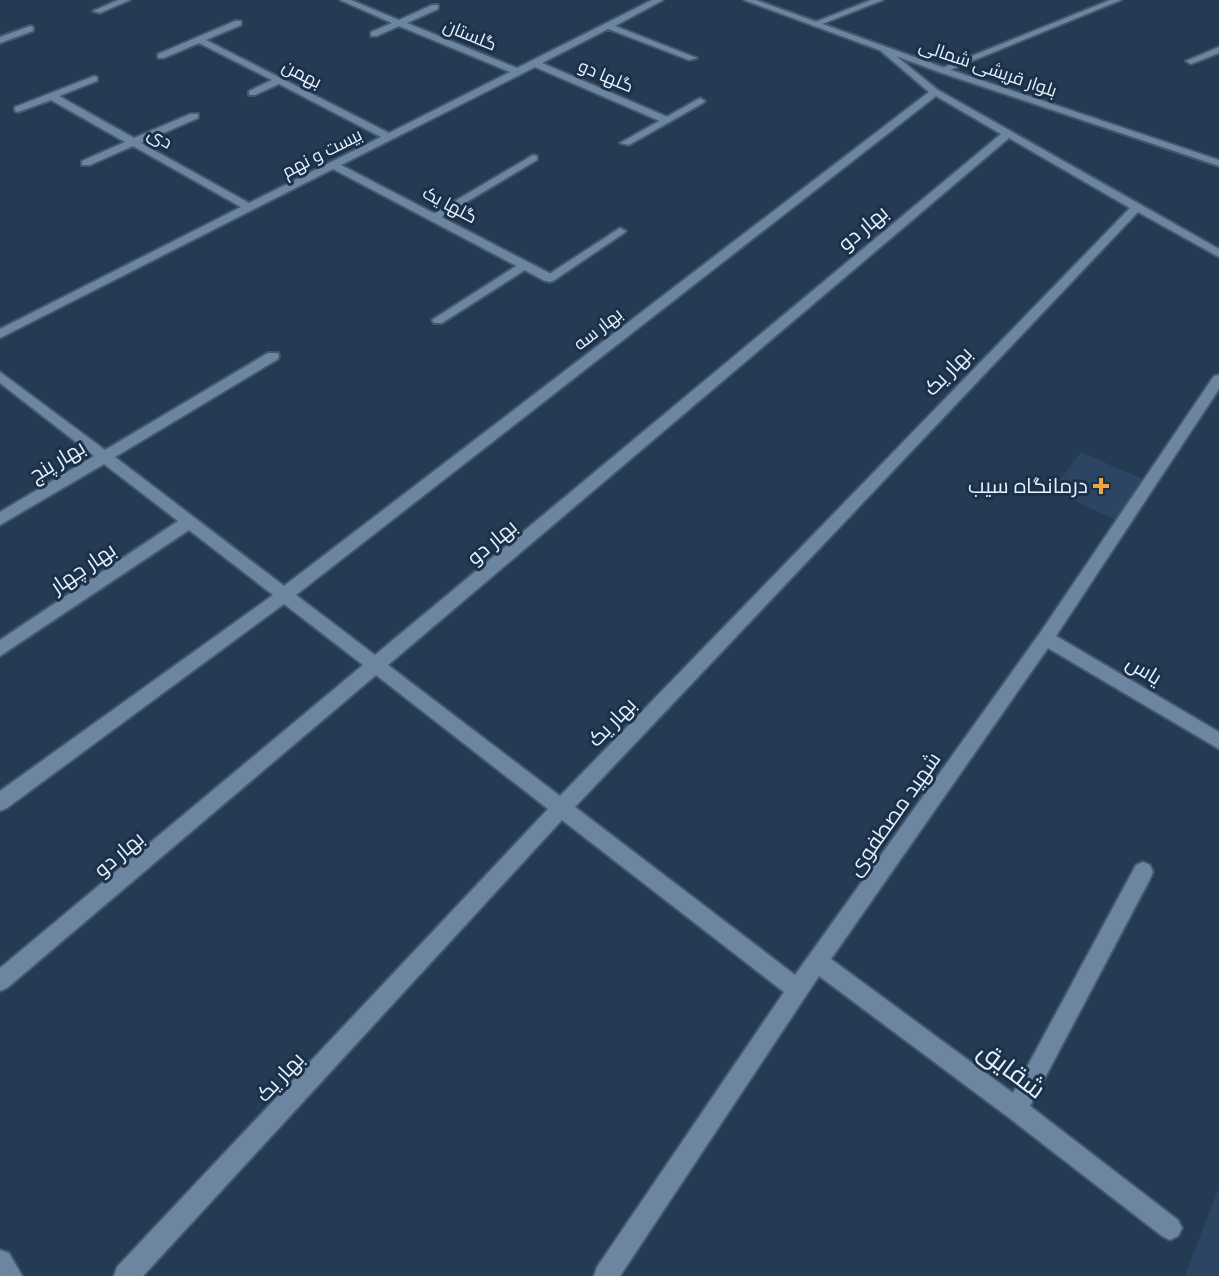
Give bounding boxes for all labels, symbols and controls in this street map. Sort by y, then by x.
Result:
street label: گلستان [440,14,500,56]
street label: بلوار قریشی شمالی [916,34,1060,102]
street label: بهمن [279,55,325,93]
street label: گلها دو [575,55,637,97]
street label: دی [144,122,176,154]
street label: بیست و نهم [278,123,366,183]
street label: گلها یک [419,182,481,228]
street label: بهار دو [833,200,893,257]
street label: بهار سه [569,303,627,355]
street label: بهار یک [919,341,978,401]
street label: بهار پنج [25,435,90,489]
place label: درمانگاه سیب [968,474,1088,498]
marker: درمانگاه سیب [1092,477,1110,495]
street label: بهار دو [462,514,522,571]
street label: بهار چهار [45,538,121,601]
street label: یاس [1121,650,1166,691]
street label: بهار یک [583,692,642,752]
street label: شهید مصطفوی [843,748,946,881]
street label: بهار دو [89,826,149,883]
street label: شقایق [972,1035,1051,1106]
street label: بهار یک [251,1047,310,1107]

